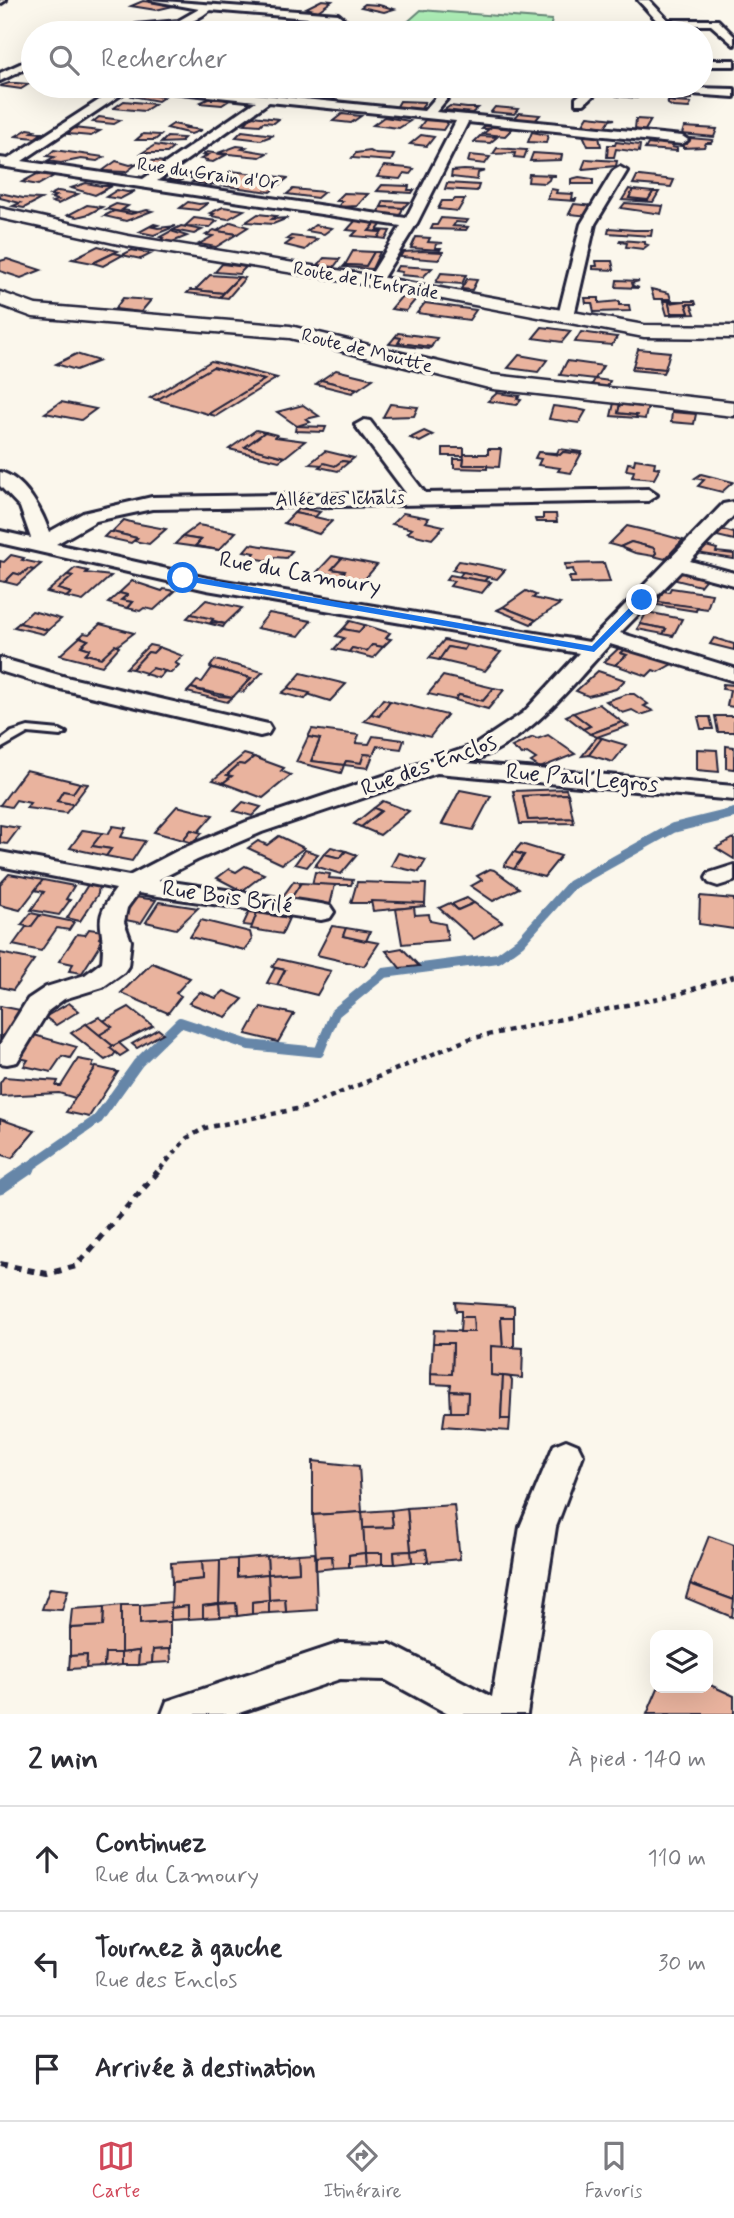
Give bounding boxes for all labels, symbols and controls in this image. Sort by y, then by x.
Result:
search box [21,21,713,98]
icon: search [45,41,83,79]
text: Rechercher [101,43,227,77]
street label: Rue du Grain d'Or [135,152,281,196]
street label: Route de l'Entraide [291,256,441,306]
street label: Route de Moutte [299,323,435,379]
street label: Allée des Ichalis [275,485,405,513]
street label: Rue du Camoury [217,545,383,603]
route start [167,562,198,593]
route end [626,584,657,615]
street label: Rue des Enclos [357,728,501,804]
street label: Rue Paul Legros [505,757,659,801]
street label: Rue Bois Brilé [160,874,294,922]
map controls [650,1630,713,1693]
button: layers [650,1630,713,1693]
text: 2 min [28,1740,98,1779]
text: À pied · 140 m [568,1745,706,1775]
text: Continuez [95,1827,206,1861]
icon: ahead [28,1840,66,1878]
text: 110 m [647,1844,706,1874]
text: Rue du Camoury [95,1861,259,1891]
text: Tournez à gauche [95,1932,282,1966]
icon: left [28,1945,66,1983]
text: 30 m [658,1949,706,1979]
text: Rue des Enclos [95,1966,237,1996]
icon: arrive [28,2050,66,2088]
text: Arrivée à destination [95,2052,316,2086]
tab: Carte [92,2137,140,2204]
tab: Itinéraire [323,2137,401,2204]
tab: Favoris [585,2137,642,2204]

